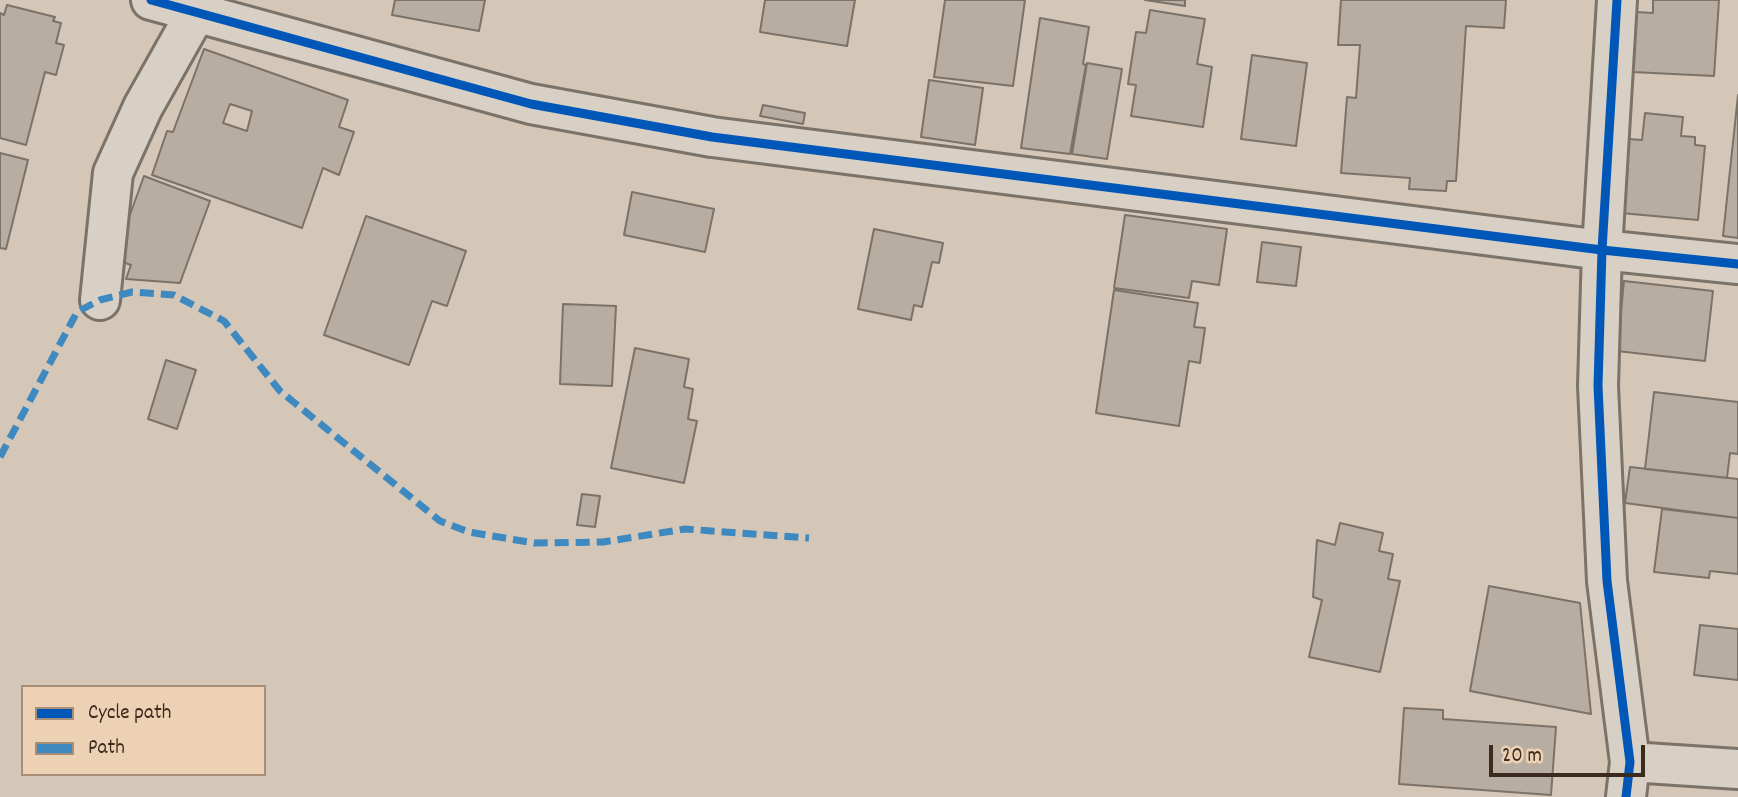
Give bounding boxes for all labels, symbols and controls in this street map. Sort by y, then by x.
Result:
legend [21,685,266,776]
text: Cycle path [88,699,171,729]
scale bar [1493,730,1649,774]
text: Path [88,734,125,764]
text: 20 m [1502,742,1542,772]

